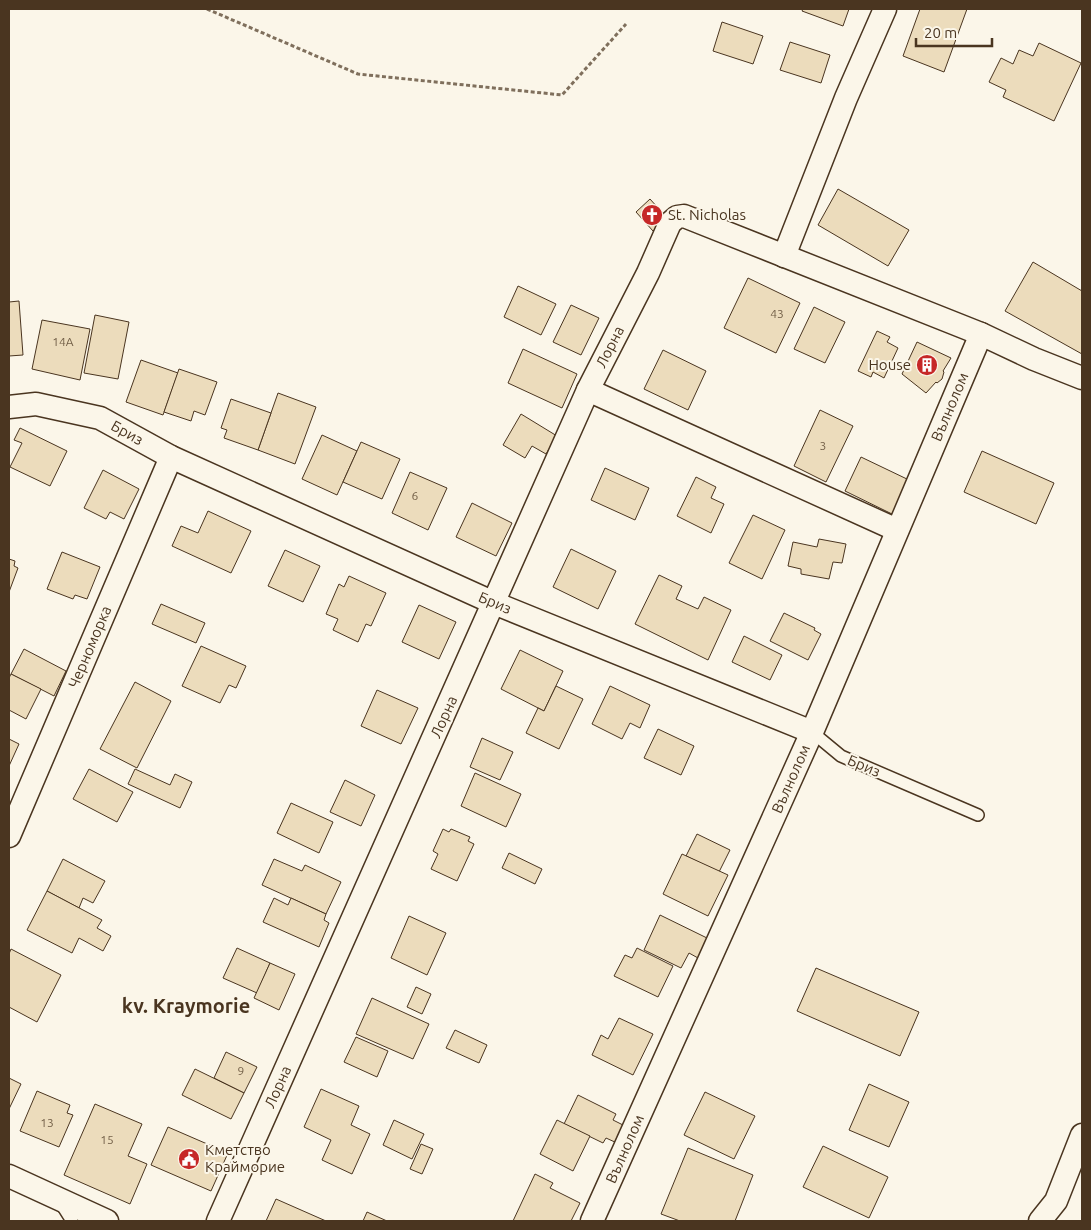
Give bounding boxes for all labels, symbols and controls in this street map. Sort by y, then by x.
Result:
scale bar [916,15,992,47]
text: 20 m [924,24,957,41]
church icon: St. Nicholas [640,203,664,227]
place label: St. Nicholas [668,206,746,223]
house number: 43 [770,307,784,320]
street label: Лорна [592,323,627,370]
house number: 14A [52,335,74,348]
building icon: House [915,353,939,377]
place label: House [868,356,911,373]
street label: Вълнолом [927,370,972,444]
street label: Бриз [108,417,146,448]
house number: 3 [820,439,826,452]
house number: 6 [412,489,419,502]
street label: Бриз [476,588,514,617]
street label: Черноморка [65,603,115,691]
street label: Лорна [427,693,460,741]
street label: Вълнолом [768,742,813,816]
street label: Бриз [845,751,883,780]
district label: kv. Kraуmorie [122,994,250,1017]
street label: Лорна [261,1063,294,1111]
house number: 9 [238,1064,244,1077]
street label: Вълнолом [602,1112,647,1186]
house number: 13 [40,1116,54,1129]
house number: 15 [100,1133,114,1146]
place label: Кметство Крайморие [205,1141,285,1175]
public building icon: Кметство Крайморие [177,1147,201,1171]

